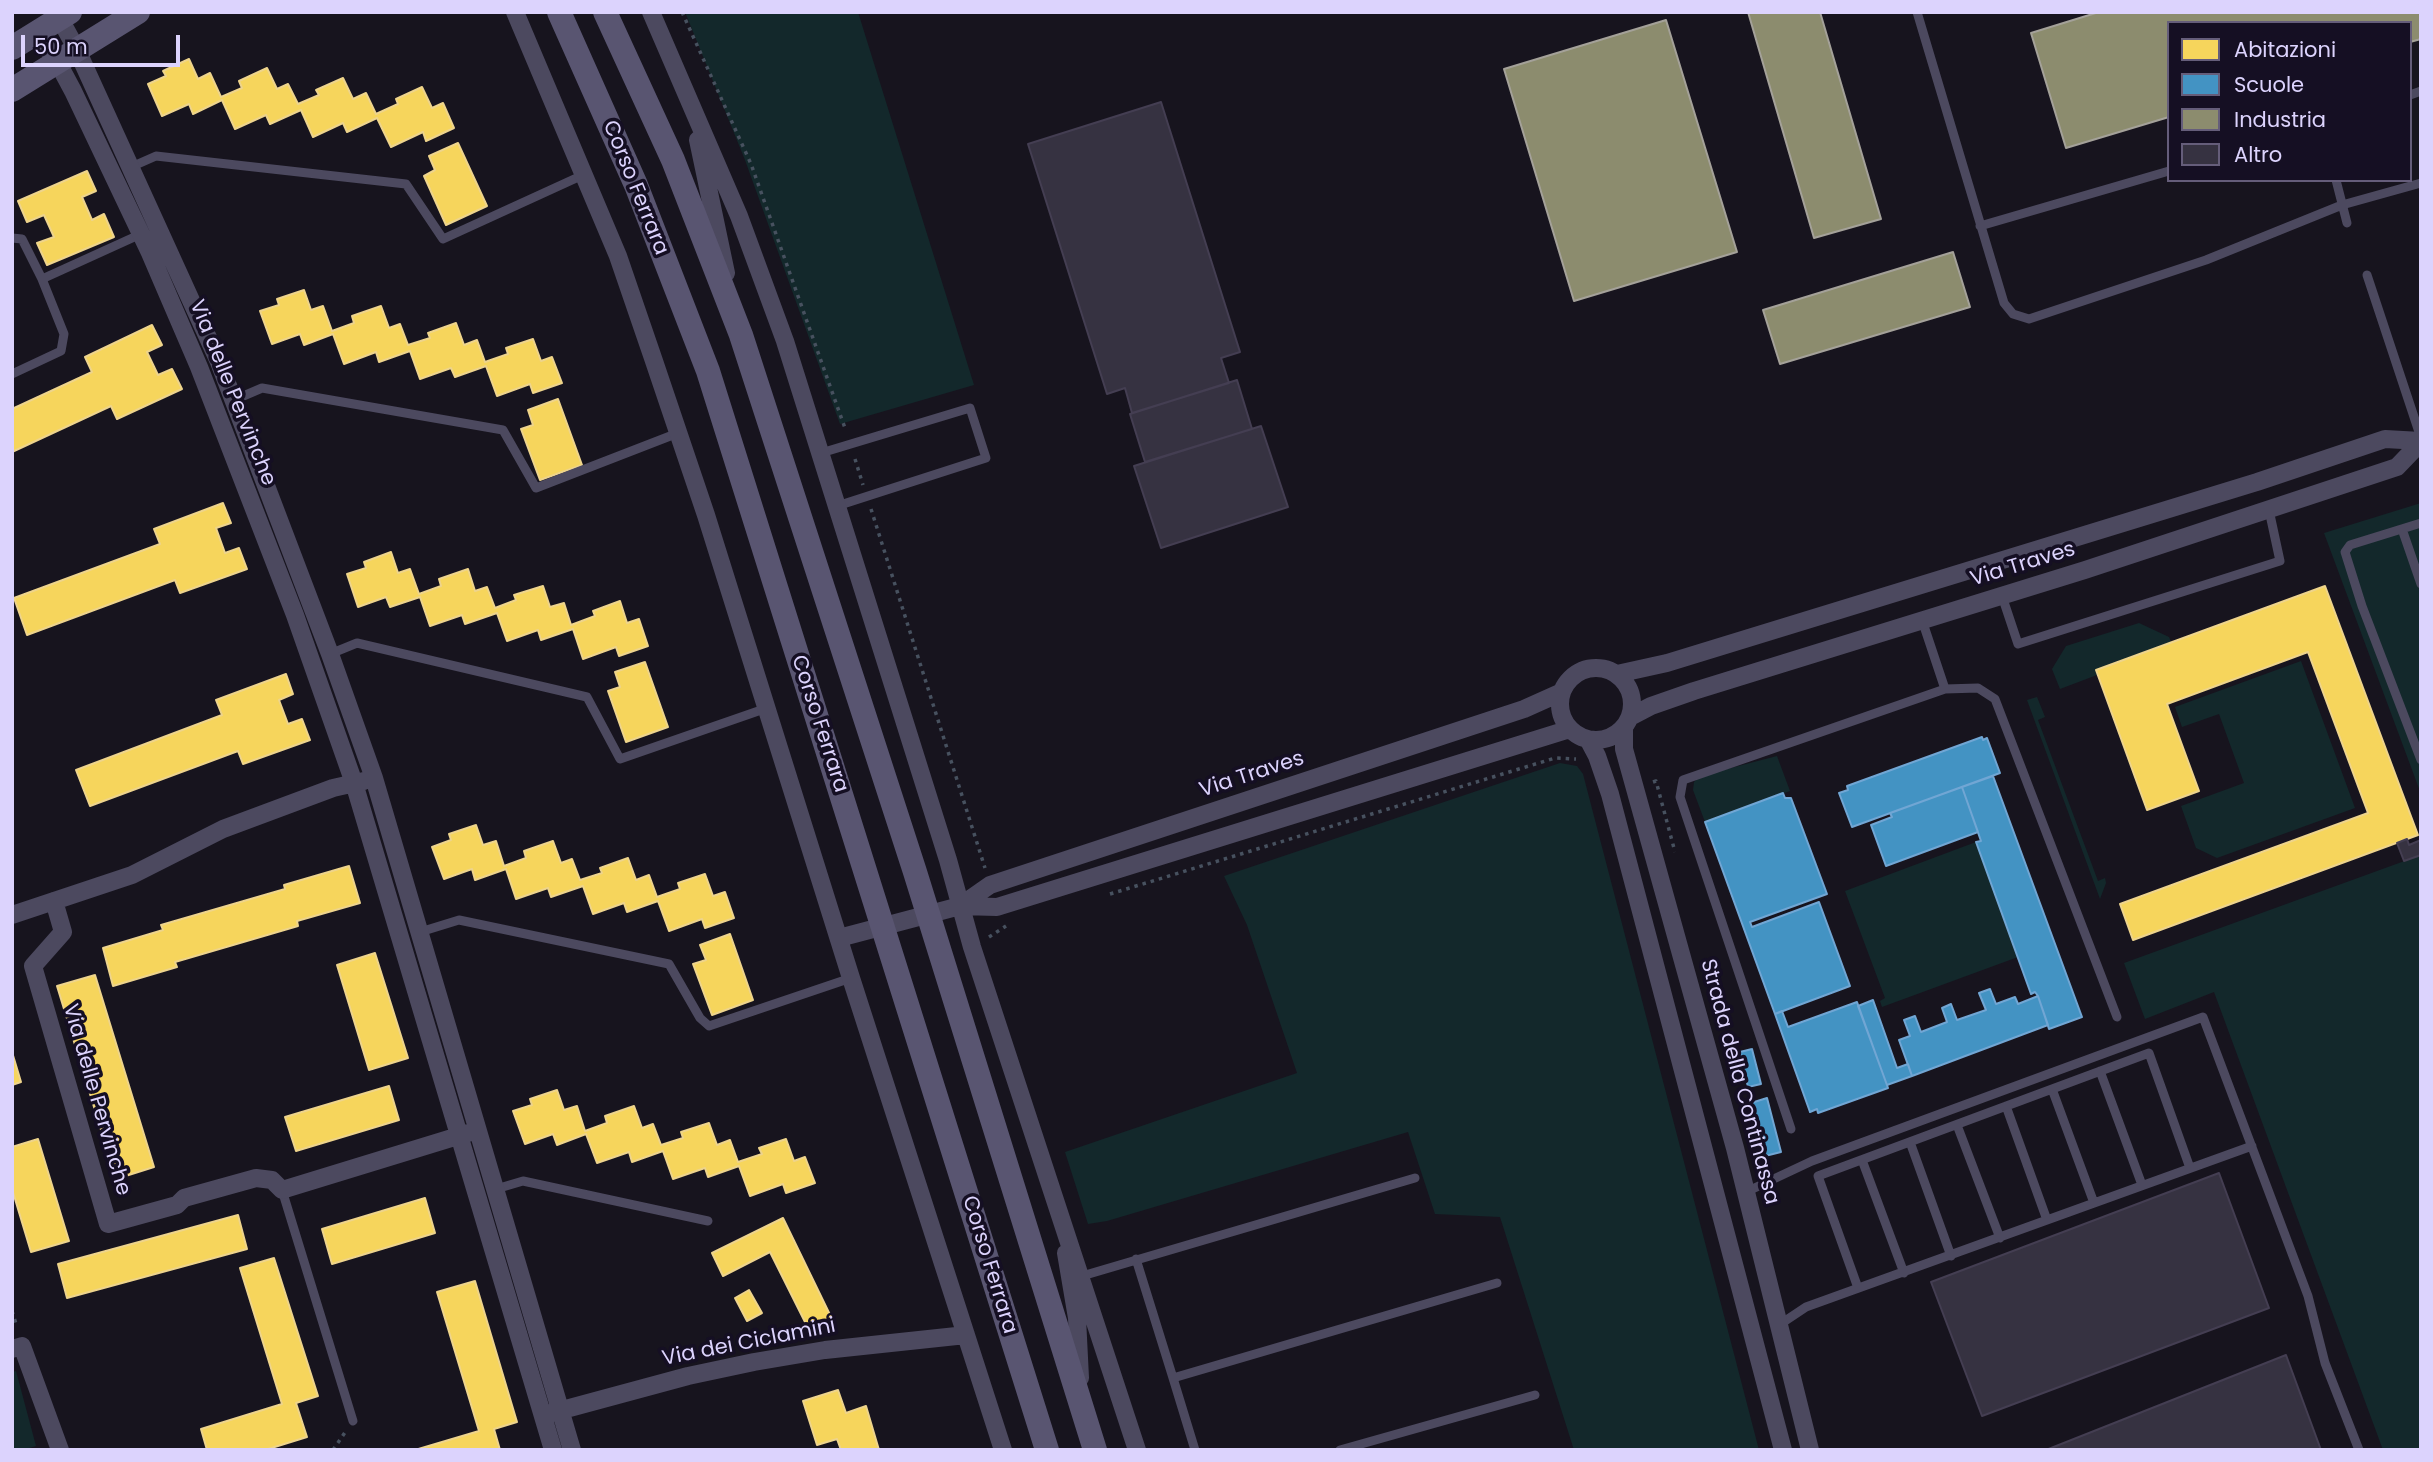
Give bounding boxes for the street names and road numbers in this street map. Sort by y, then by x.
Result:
street label: Corso Ferrara [597,117,673,259]
street label: Via delle Pervinche [183,297,281,489]
street label: Via Traves [1968,537,2078,593]
street label: Corso Ferrara [785,652,853,796]
street label: Via Traves [1197,746,1307,804]
street label: Strada della Continassa [1694,957,1784,1207]
street label: Via delle Pervinche [57,1001,135,1199]
street label: Corso Ferrara [956,1193,1022,1337]
street label: Via dei Ciclamini [660,1314,838,1372]

